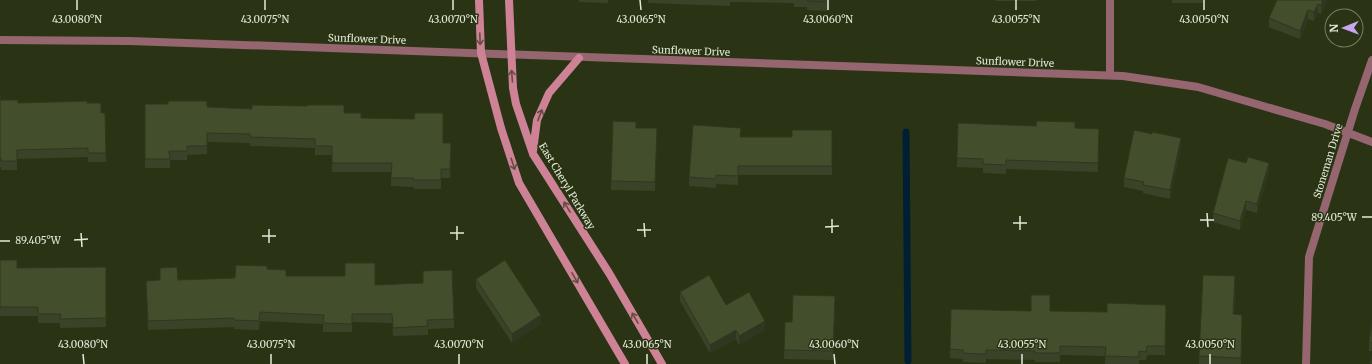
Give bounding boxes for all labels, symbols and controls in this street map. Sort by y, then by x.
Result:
north arrow [1324,8,1364,48]
text: 43.0080°N [52,13,102,26]
text: 43.0075°N [241,13,289,26]
text: 43.0070°N [428,13,478,26]
text: 43.0065°N [617,13,666,26]
text: 43.0060°N [803,13,853,26]
text: 43.0055°N [992,13,1040,26]
text: 43.0050°N [1179,13,1229,26]
text: N [1327,23,1341,33]
street label: Sunflower Drive [328,31,406,47]
one-way arrow [477,32,484,45]
street label: Sunflower Drive [652,43,730,59]
street label: Sunflower Drive [976,54,1054,70]
one-way arrow [509,70,516,83]
one-way arrow [536,110,544,122]
street label: Stoneman Drive [1310,122,1346,200]
street label: East Cheryl Parkway [536,140,598,232]
one-way arrow [509,158,517,170]
one-way arrow [563,202,572,213]
text: 89.405°W [1311,211,1358,224]
text: 89.405°W [15,234,62,247]
one-way arrow [571,272,579,284]
one-way arrow [631,312,639,324]
text: 43.0080°N [58,338,108,351]
text: 43.0075°N [247,338,295,351]
text: 43.0070°N [434,338,484,351]
text: 43.0065°N [623,338,672,351]
text: 43.0060°N [809,338,859,351]
text: 43.0055°N [998,338,1046,351]
text: 43.0050°N [1185,338,1235,351]

